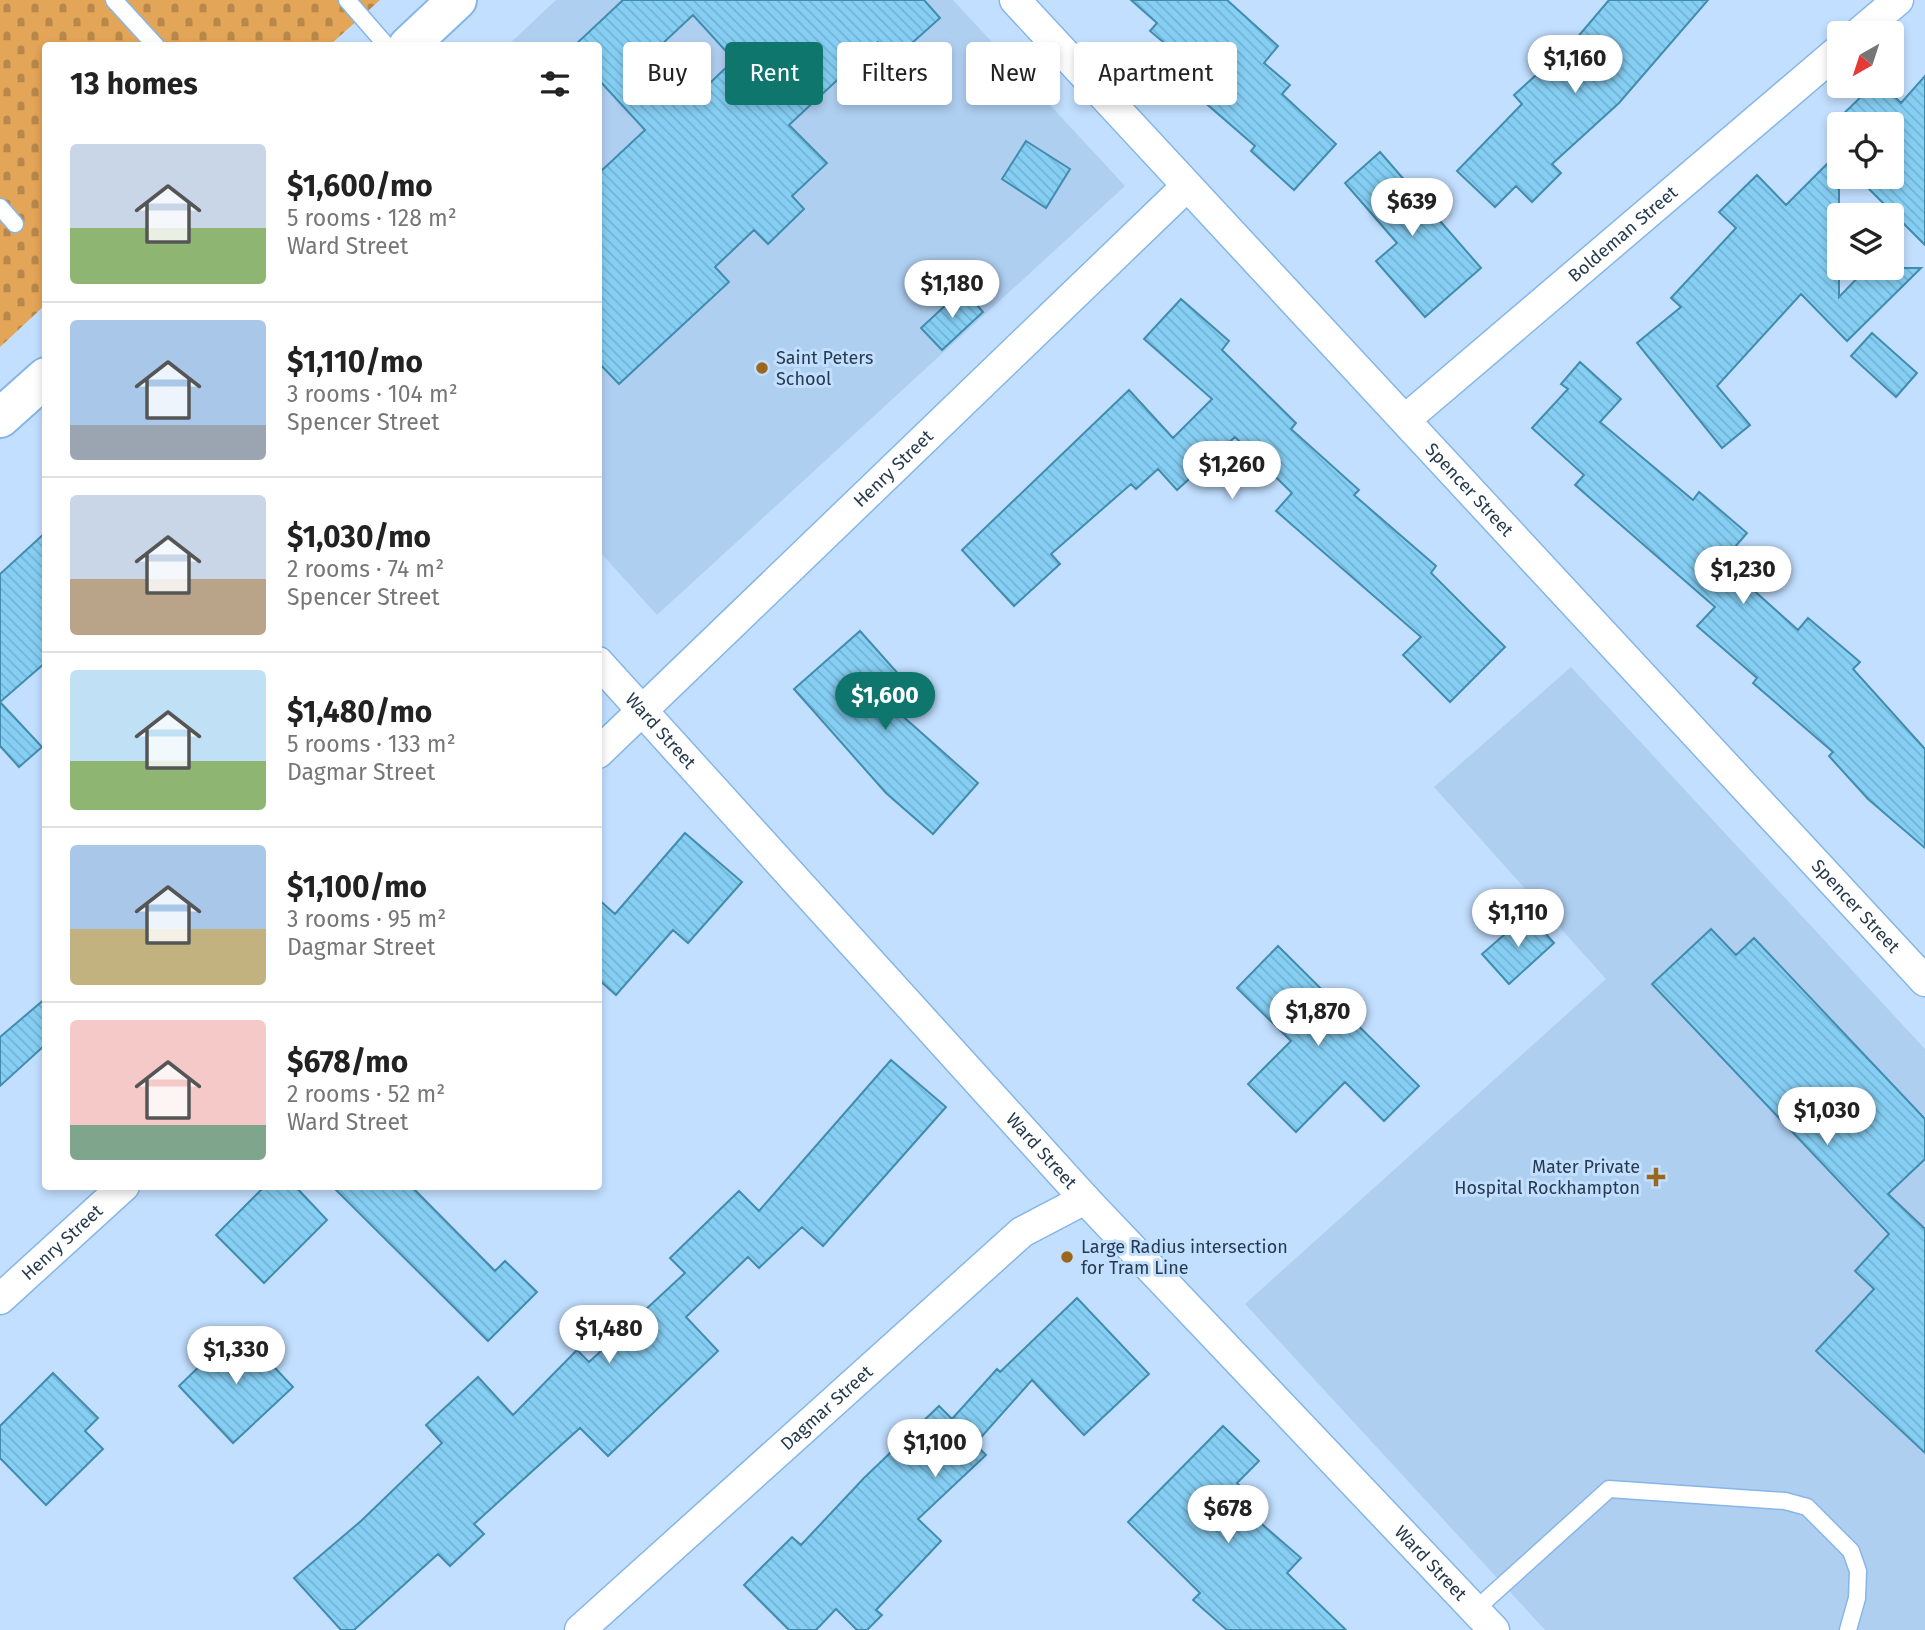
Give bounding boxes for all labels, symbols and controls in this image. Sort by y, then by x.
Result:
north arrow [1827,21,1904,98]
map controls [1827,21,1904,280]
pin: $1,160 [1518,36,1632,95]
chip: Buy [623,42,711,105]
chip: Rent [725,42,823,105]
chip: Filters [837,42,952,105]
chip: New [966,42,1060,105]
chip: Apartment [1074,42,1237,105]
text: $1,160 [1544,44,1606,72]
icon: filters [536,65,574,103]
text: 13 homes [70,66,198,102]
button: locate [1827,112,1904,189]
text: $1,600/mo [287,168,433,204]
icon: home [126,172,210,256]
pin: $639 [1371,178,1453,238]
street label: Boldeman Street [1564,181,1682,287]
text: $639 [1387,187,1437,215]
button: layers [1827,203,1904,280]
text: 5 rooms · 128 m² [287,204,457,232]
text: Ward Street [287,232,408,260]
pin: $1,180 [895,260,1009,320]
text: $1,180 [920,269,984,297]
text: $1,110/mo [287,344,423,380]
place label: Saint Peters School [776,347,873,390]
icon: home [126,348,210,432]
marker: Saint Peters School [754,360,770,376]
text: 3 rooms · 104 m² [287,380,458,408]
text: Spencer Street [287,408,440,436]
street label: Henry Street [849,425,938,512]
street label: Spencer Street [1421,438,1518,541]
pin: $1,260 [1175,442,1289,501]
text: $1,260 [1199,450,1265,478]
text: $1,030/mo [287,519,431,555]
icon: home [126,523,210,607]
pin: $1,230 [1686,546,1800,606]
text: 2 rooms · 74 m² [287,555,444,583]
text: $1,230 [1710,555,1776,583]
text: Spencer Street [287,583,440,611]
pin: $1,600 [828,672,942,732]
text: $1,600 [851,681,919,709]
street label: Ward Street [620,688,701,774]
text: $1,480/mo [287,694,432,730]
icon: home [126,698,210,782]
text: 5 rooms · 133 m² [287,730,456,758]
text: Dagmar Street [287,758,435,786]
street label: Spencer Street [1807,855,1905,958]
text: $1,100/mo [287,869,427,905]
icon: home [126,873,210,957]
pin: $1,110 [1461,890,1575,949]
text: $1,110 [1488,898,1548,926]
text: 3 rooms · 95 m² [287,905,446,933]
text: Dagmar Street [287,933,435,961]
pin: $1,870 [1261,988,1375,1048]
text: $1,870 [1286,997,1350,1025]
text: $678/mo [287,1044,408,1080]
icon: home [126,1048,210,1132]
text: 2 rooms · 52 m² [287,1080,445,1108]
pin: $1,030 [1770,1088,1884,1147]
text: $1,030 [1794,1096,1860,1124]
text: Ward Street [287,1108,408,1136]
street label: Ward Street [1001,1108,1082,1194]
place label: Mater Private Hospital Rockhampton [1454,1156,1640,1199]
marker: Mater Private Hospital Rockhampton [1646,1167,1666,1187]
street label: Henry Street [17,1200,108,1285]
place label: Large Radius intersection for Tram Line [1081,1236,1288,1279]
marker: Large Radius intersection for Tram Line [1059,1249,1075,1265]
pin: $1,480 [552,1306,666,1365]
text: $1,480 [575,1314,643,1342]
pin: $1,330 [179,1326,293,1386]
text: $1,330 [203,1335,269,1363]
street label: Dagmar Street [776,1360,878,1455]
pin: $1,100 [878,1420,992,1479]
text: $1,100 [903,1428,967,1456]
pin: $678 [1187,1486,1269,1545]
text: $678 [1204,1494,1252,1522]
street label: Ward Street [1390,1521,1472,1606]

